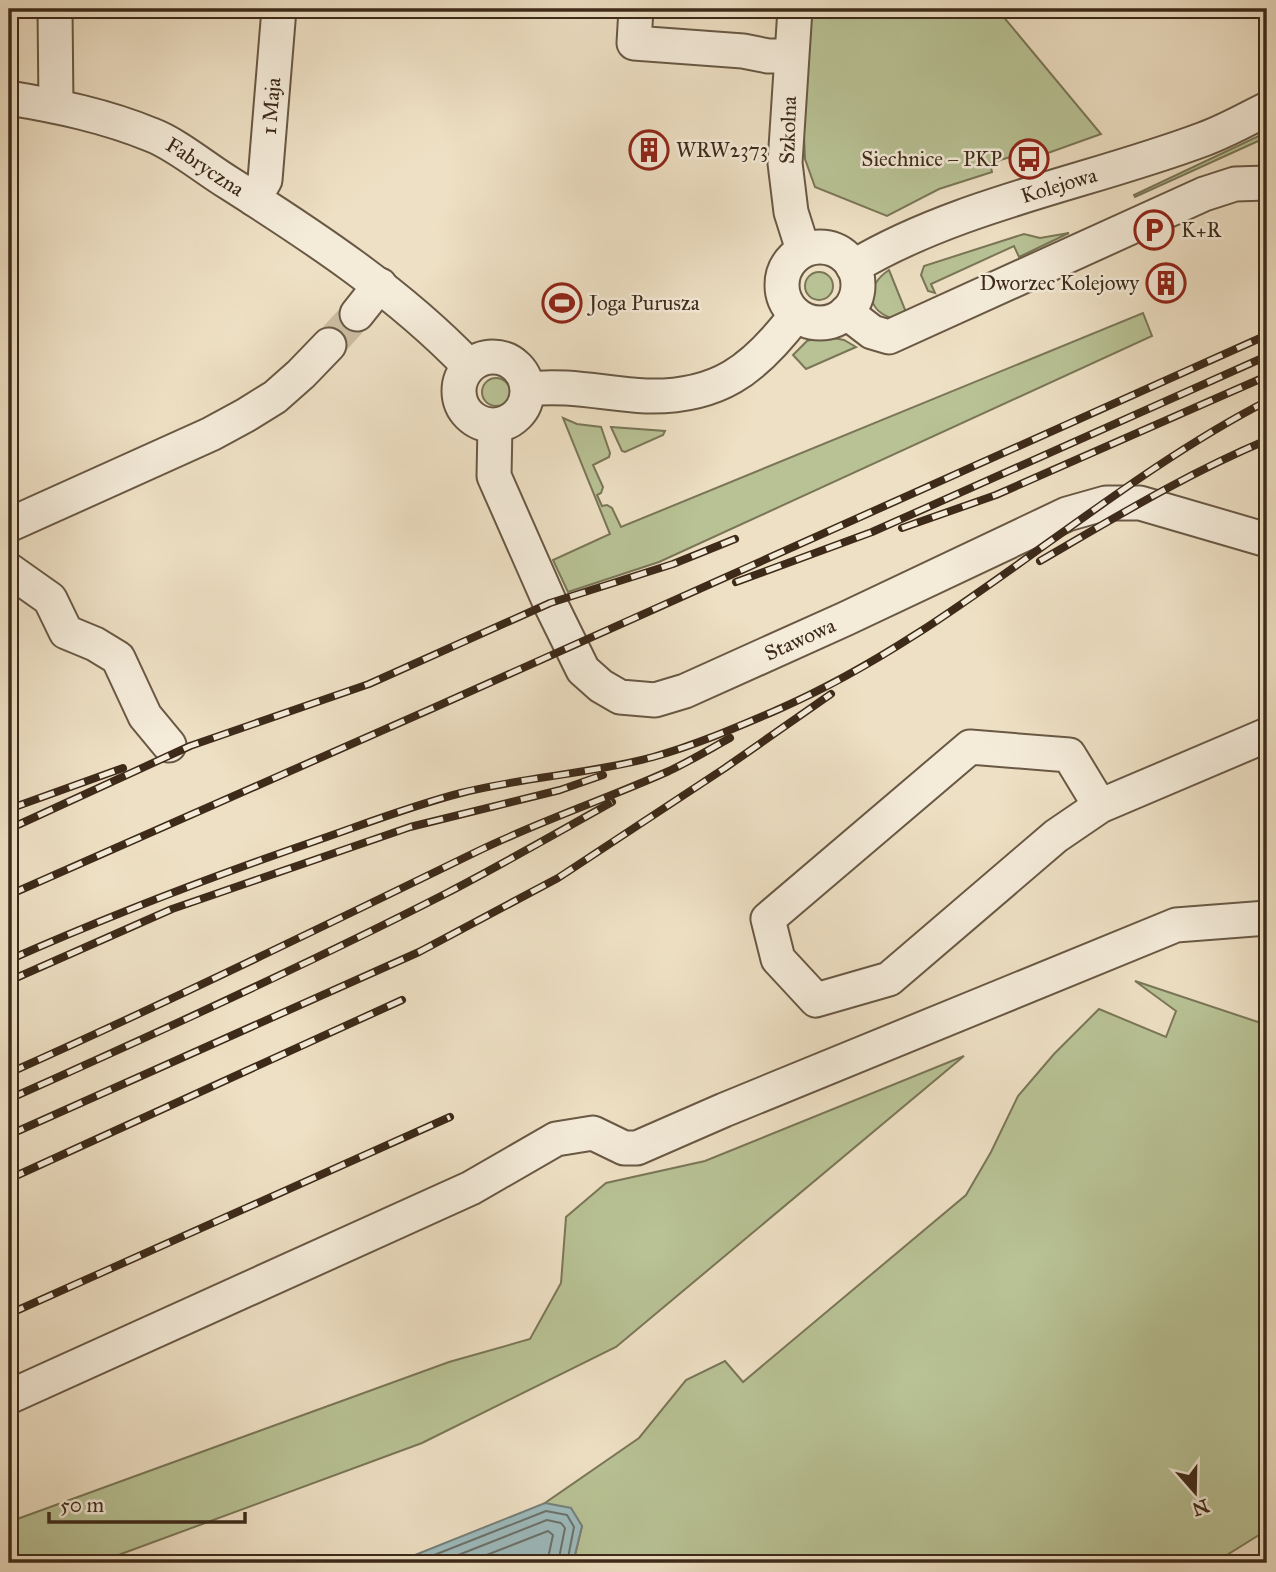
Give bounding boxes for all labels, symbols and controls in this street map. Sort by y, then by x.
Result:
street label: 1 Maja [256,76,286,136]
street label: Szkolna [774,96,802,164]
building icon: WRW2373 [628,129,670,171]
street label: Fabryczna [161,131,249,202]
place label: WRW2373 [676,137,768,163]
bus stop icon: Siechnice – PKP [1008,138,1050,180]
place label: Siechnice – PKP [861,146,1002,172]
street label: Kolejowa [1018,162,1100,209]
parking icon: K+R [1133,209,1175,251]
place label: K+R [1181,217,1222,243]
building icon: Dworzec Kolejowy [1145,262,1187,304]
place label: Dworzec Kolejowy [979,270,1140,296]
sports icon: Joga Purusza [541,282,583,324]
place label: Joga Purusza [587,290,700,316]
street label: Stawowa [760,612,840,667]
north arrow [1160,1456,1230,1526]
scale bar [49,1481,245,1525]
text: 50 m [60,1492,105,1518]
text: N [1189,1494,1212,1521]

